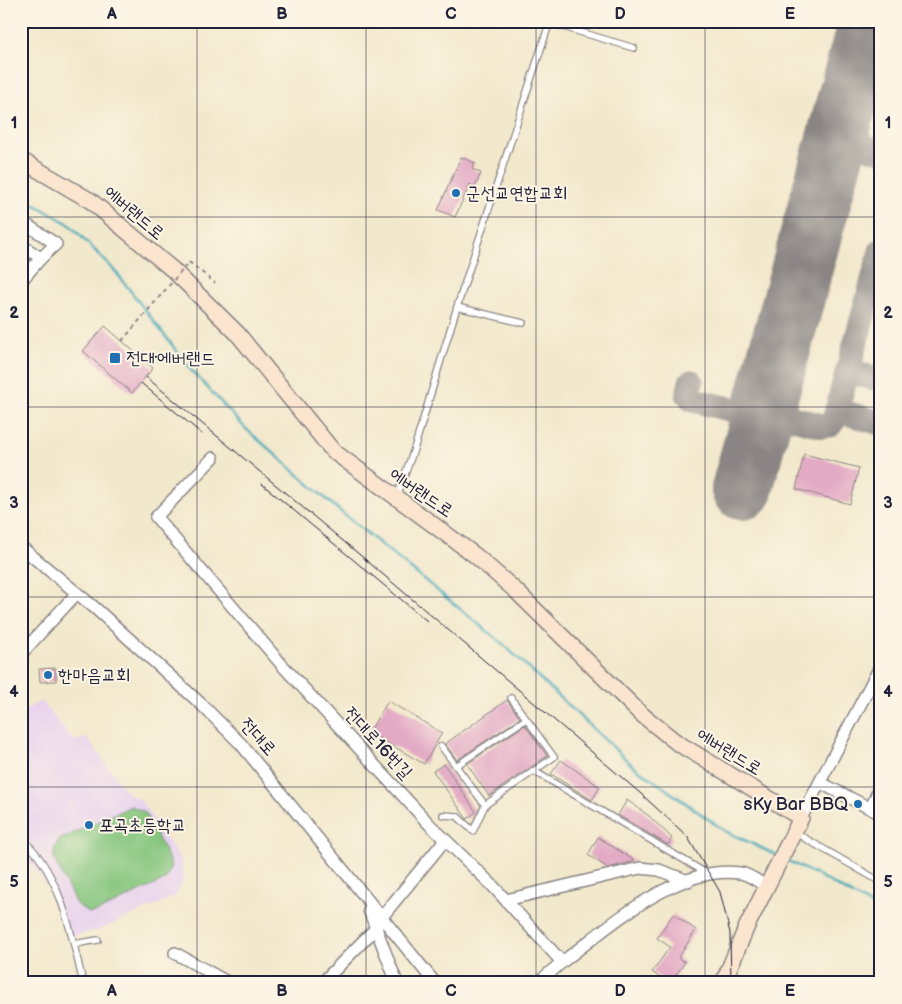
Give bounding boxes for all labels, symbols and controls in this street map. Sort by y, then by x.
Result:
text: A [106,5,117,24]
text: B [276,5,288,24]
text: C [445,5,457,24]
text: D [614,5,626,24]
text: E [785,5,795,24]
text: 1 [11,114,17,133]
text: 1 [885,114,891,133]
street label: 에버랜드로 [100,182,168,244]
place label: 군선교연합교회 [466,183,567,204]
marker: 군선교연합교회 [450,187,462,199]
text: 2 [9,304,19,323]
text: 2 [883,304,893,323]
place label: 전대·에버랜드 [126,348,215,369]
marker: 전대·에버랜드 [108,351,122,365]
street label: 에버랜드로 [385,464,457,522]
text: 3 [9,494,19,513]
text: 3 [883,494,893,513]
place label: 한마음교회 [58,665,130,686]
marker: 한마음교회 [42,669,54,681]
text: 4 [9,683,19,702]
text: 4 [883,683,893,702]
street label: 전대로16번길 [339,703,417,784]
street label: 전대로 [236,714,280,760]
street label: 에버랜드로 [693,724,765,780]
place label: sKy Bar BBQ [743,794,848,815]
marker: sKy Bar BBQ [852,798,864,810]
place label: 포곡초등학교 [99,815,186,836]
marker: 포곡초등학교 [83,819,95,831]
text: 5 [9,873,19,892]
text: 5 [883,873,893,892]
text: A [106,982,117,1001]
text: B [276,982,288,1001]
text: C [445,982,457,1001]
text: D [614,982,626,1001]
text: E [785,982,795,1001]

